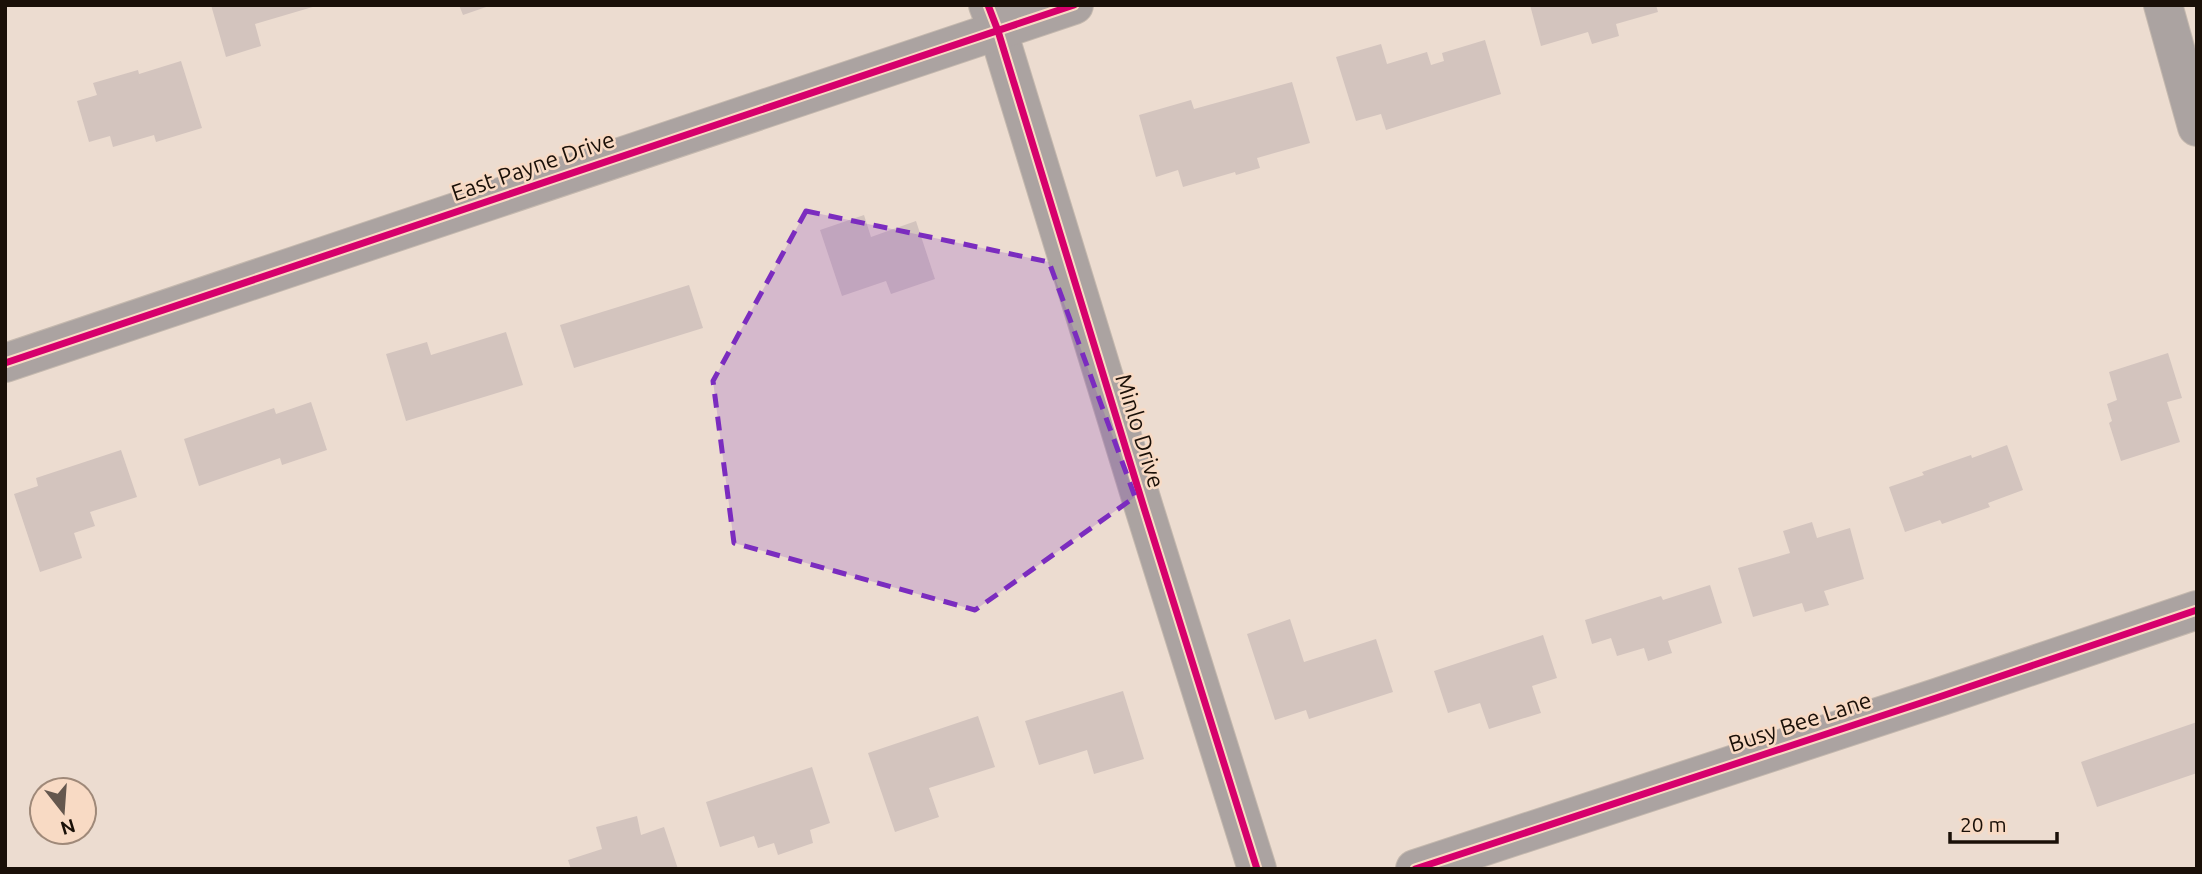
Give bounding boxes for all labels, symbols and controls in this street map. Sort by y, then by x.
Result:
street label: East Payne Drive [448,126,618,205]
street label: Minlo Drive [1111,371,1170,491]
street label: Busy Bee Lane [1725,687,1874,756]
north arrow [28,776,98,846]
scale bar [1950,800,2057,844]
text: 20 m [1960,812,2007,836]
text: N [58,815,78,840]

